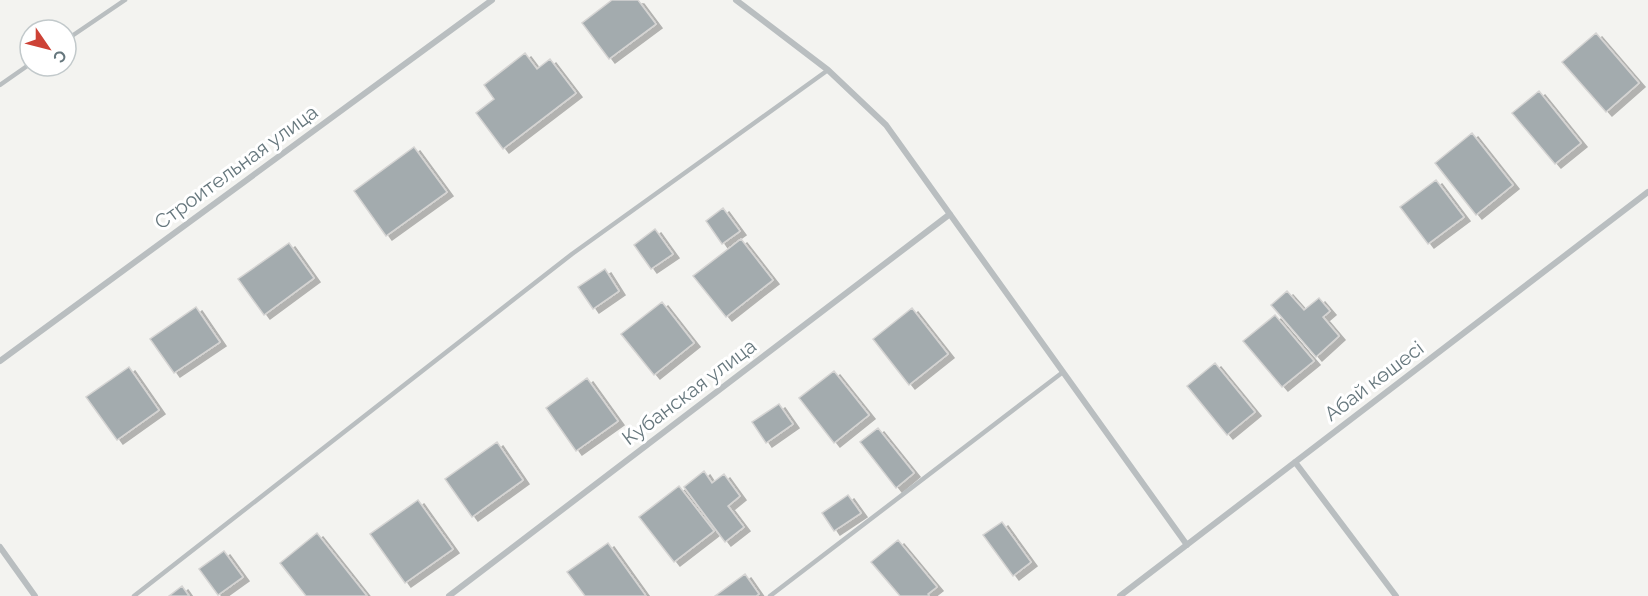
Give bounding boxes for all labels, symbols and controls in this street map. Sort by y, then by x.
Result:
north arrow [18,18,78,78]
text: С [49,46,71,66]
street label: Строительная улица [150,100,322,234]
street label: Кубанская улица [617,334,761,450]
street label: Абай көшесі [1320,336,1428,426]

